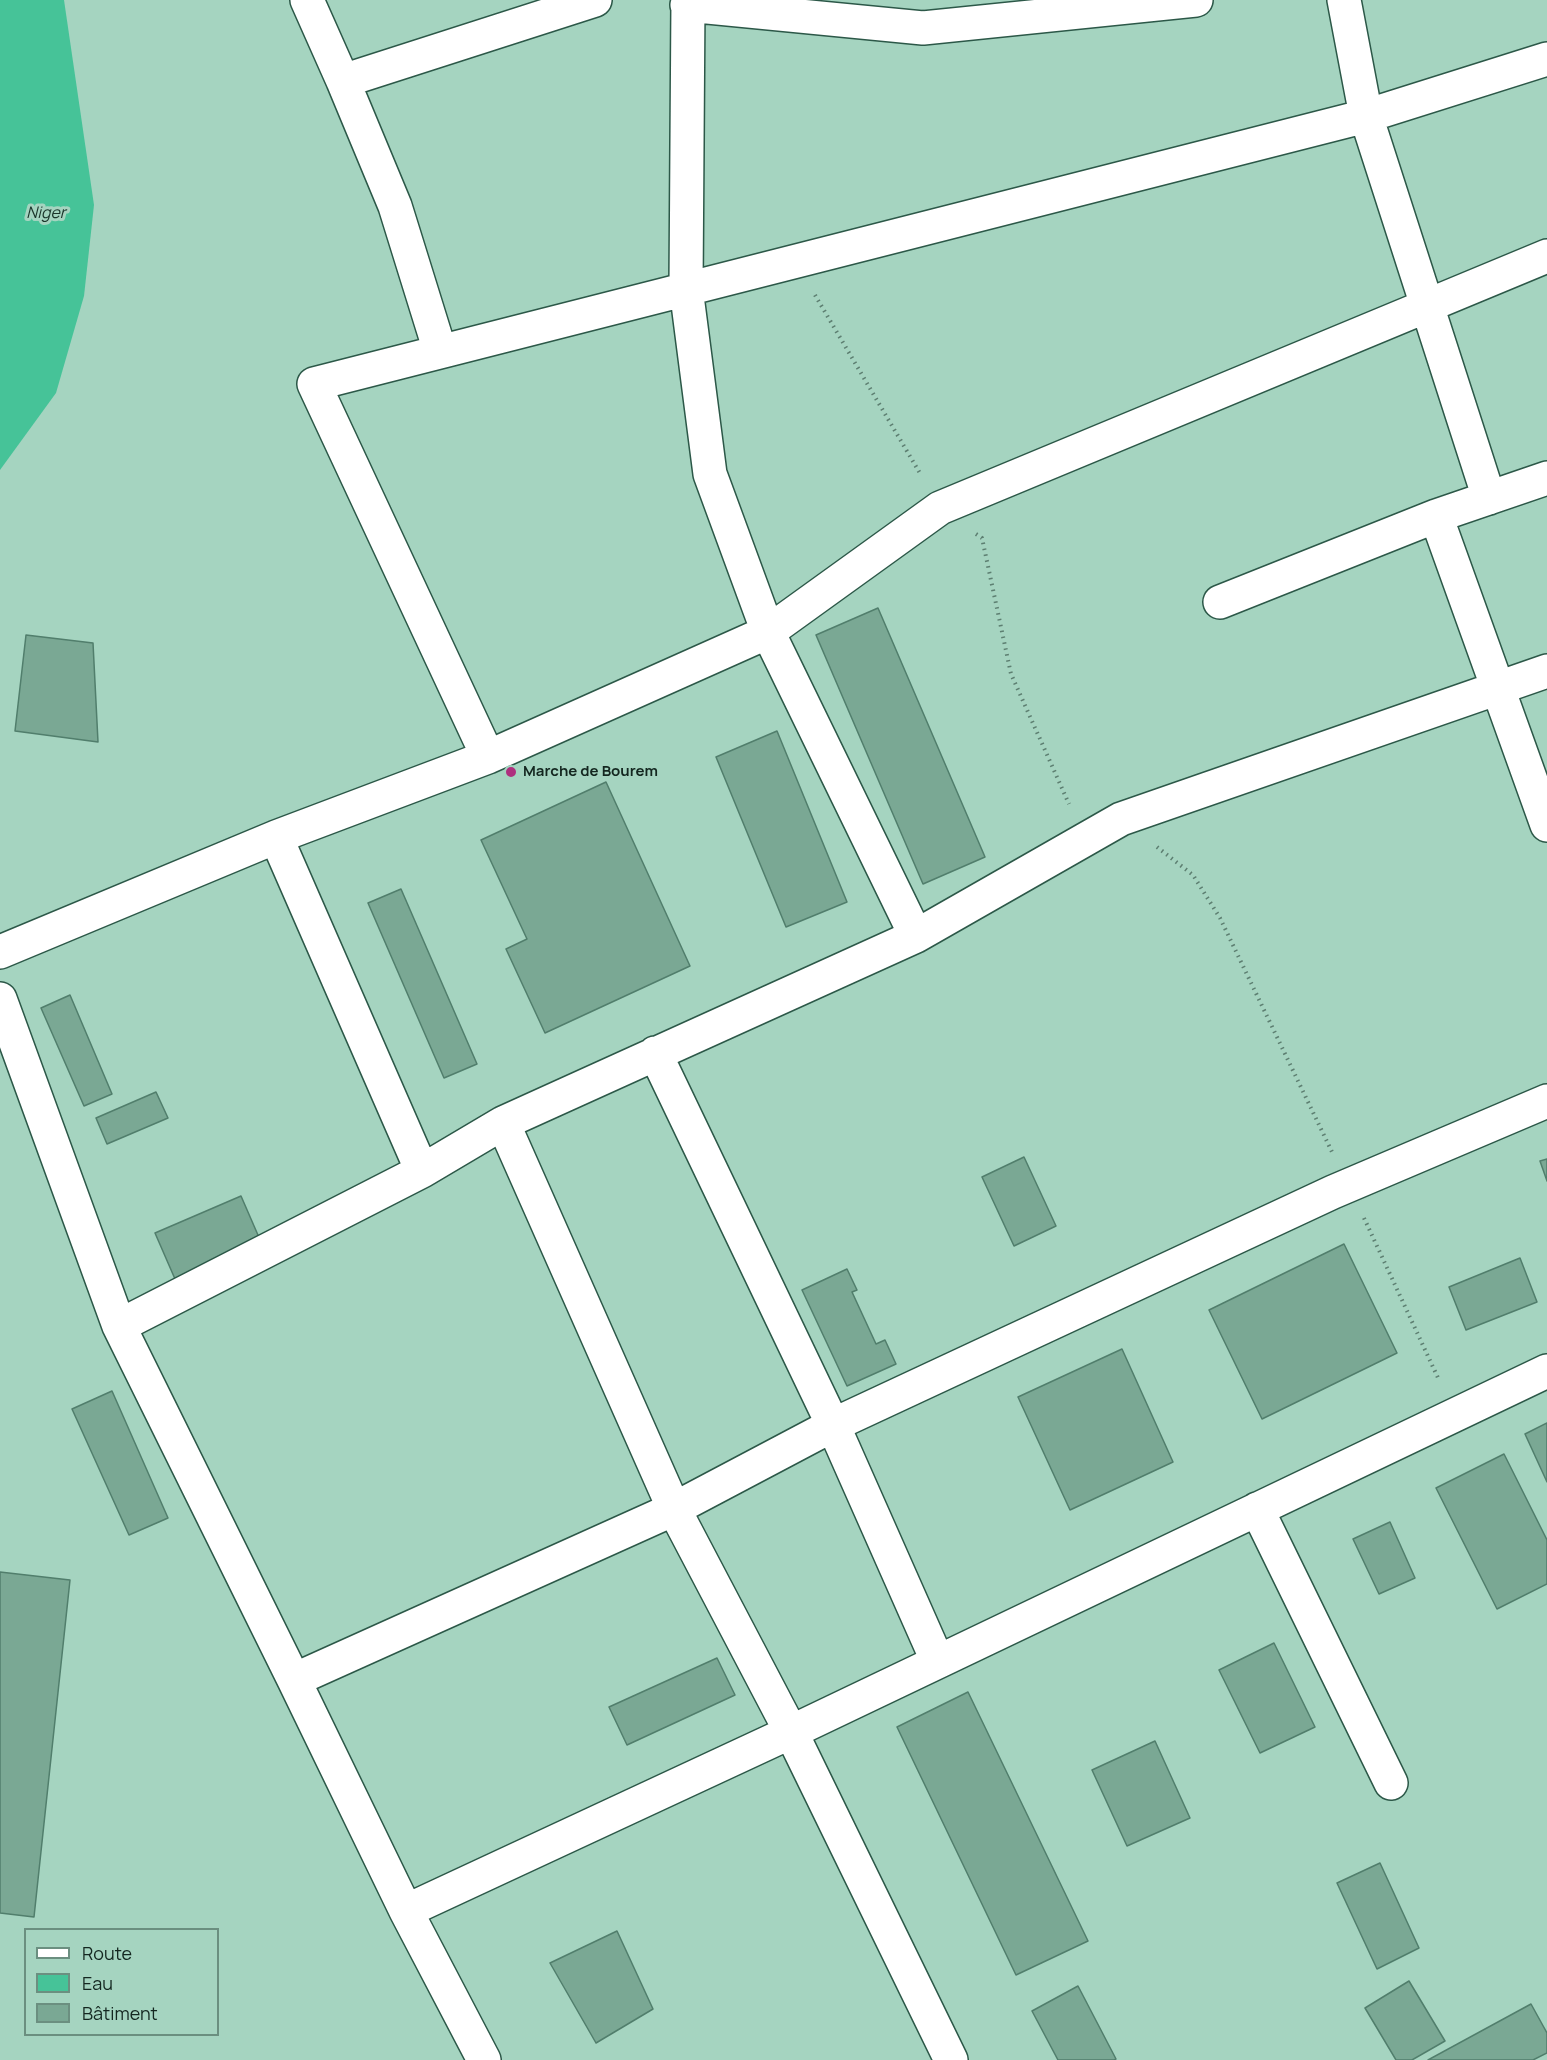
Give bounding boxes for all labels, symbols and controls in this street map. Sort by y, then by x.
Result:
water label: Niger [26,204,66,224]
place label: Marche de Bourem [523,763,658,781]
marker: Marche de Bourem [504,765,518,779]
legend [24,1928,219,2036]
text: Route [82,1941,132,1965]
text: Eau [82,1971,113,1995]
text: Bâtiment [82,2001,158,2025]

